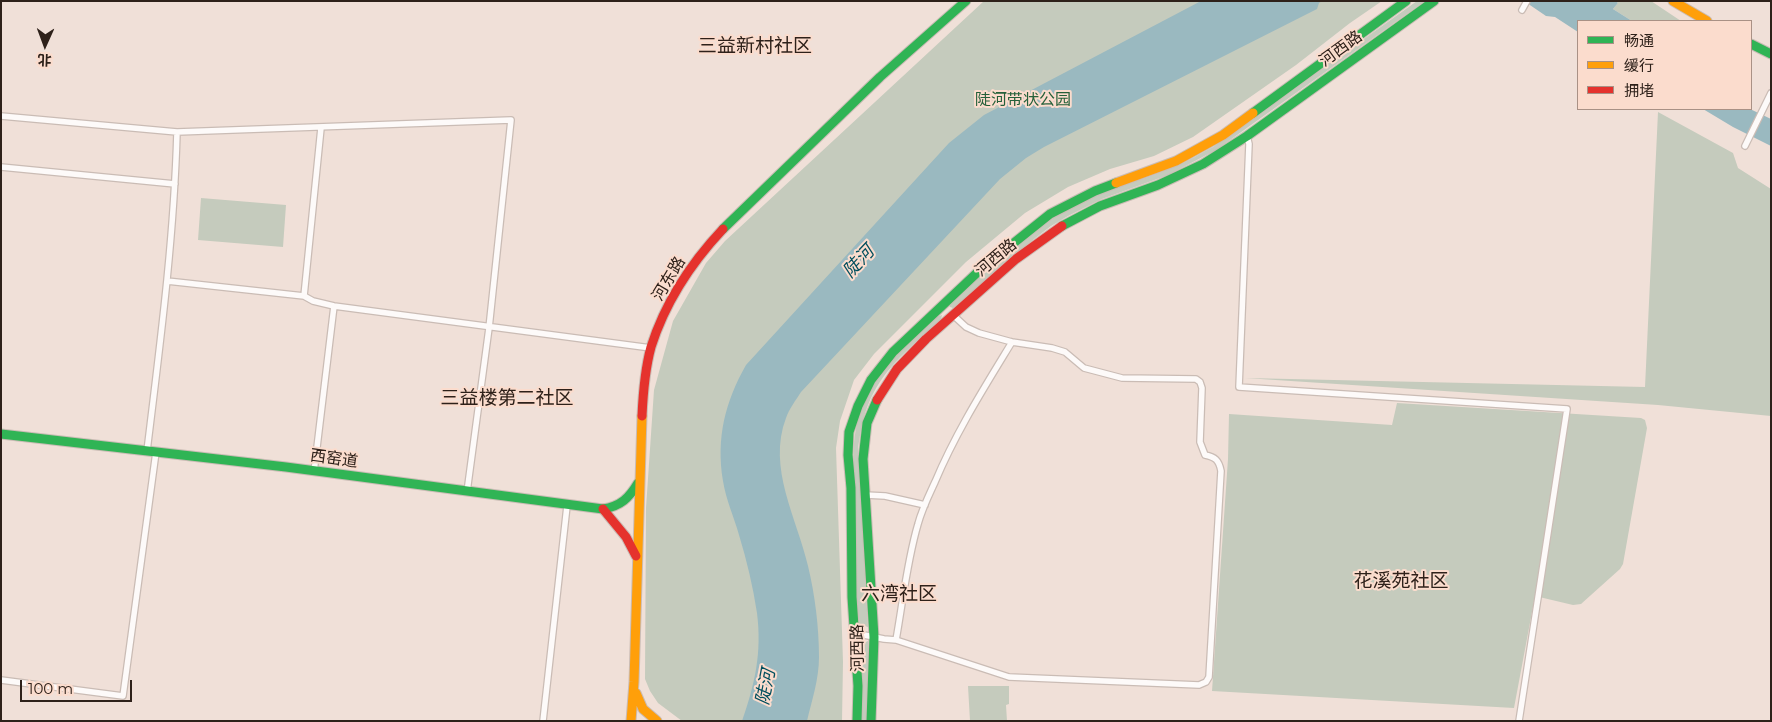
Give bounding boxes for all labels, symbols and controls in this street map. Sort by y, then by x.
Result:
north arrow [20,20,70,70]
legend [1577,20,1752,110]
street label: 河西路 [1316,27,1366,71]
text: 畅通 [1624,31,1654,50]
district label: 三益新村社区 [698,35,812,57]
text: 北 [37,51,52,69]
text: 缓行 [1624,56,1654,75]
text: 拥堵 [1624,81,1654,100]
park label: 陡河带状公园 [975,90,1071,110]
street label: 河西路 [971,235,1021,281]
water label: 陡河 [839,241,879,283]
street label: 河东路 [648,253,690,305]
district label: 三益楼第二社区 [441,387,573,409]
street label: 西窑道 [309,446,359,472]
district label: 花溪苑社区 [1354,570,1448,592]
district label: 六湾社区 [861,583,937,605]
street label: 河西路 [848,624,868,672]
water label: 陡河 [752,667,780,707]
scale bar [22,670,135,702]
text: 100 m [28,679,73,698]

